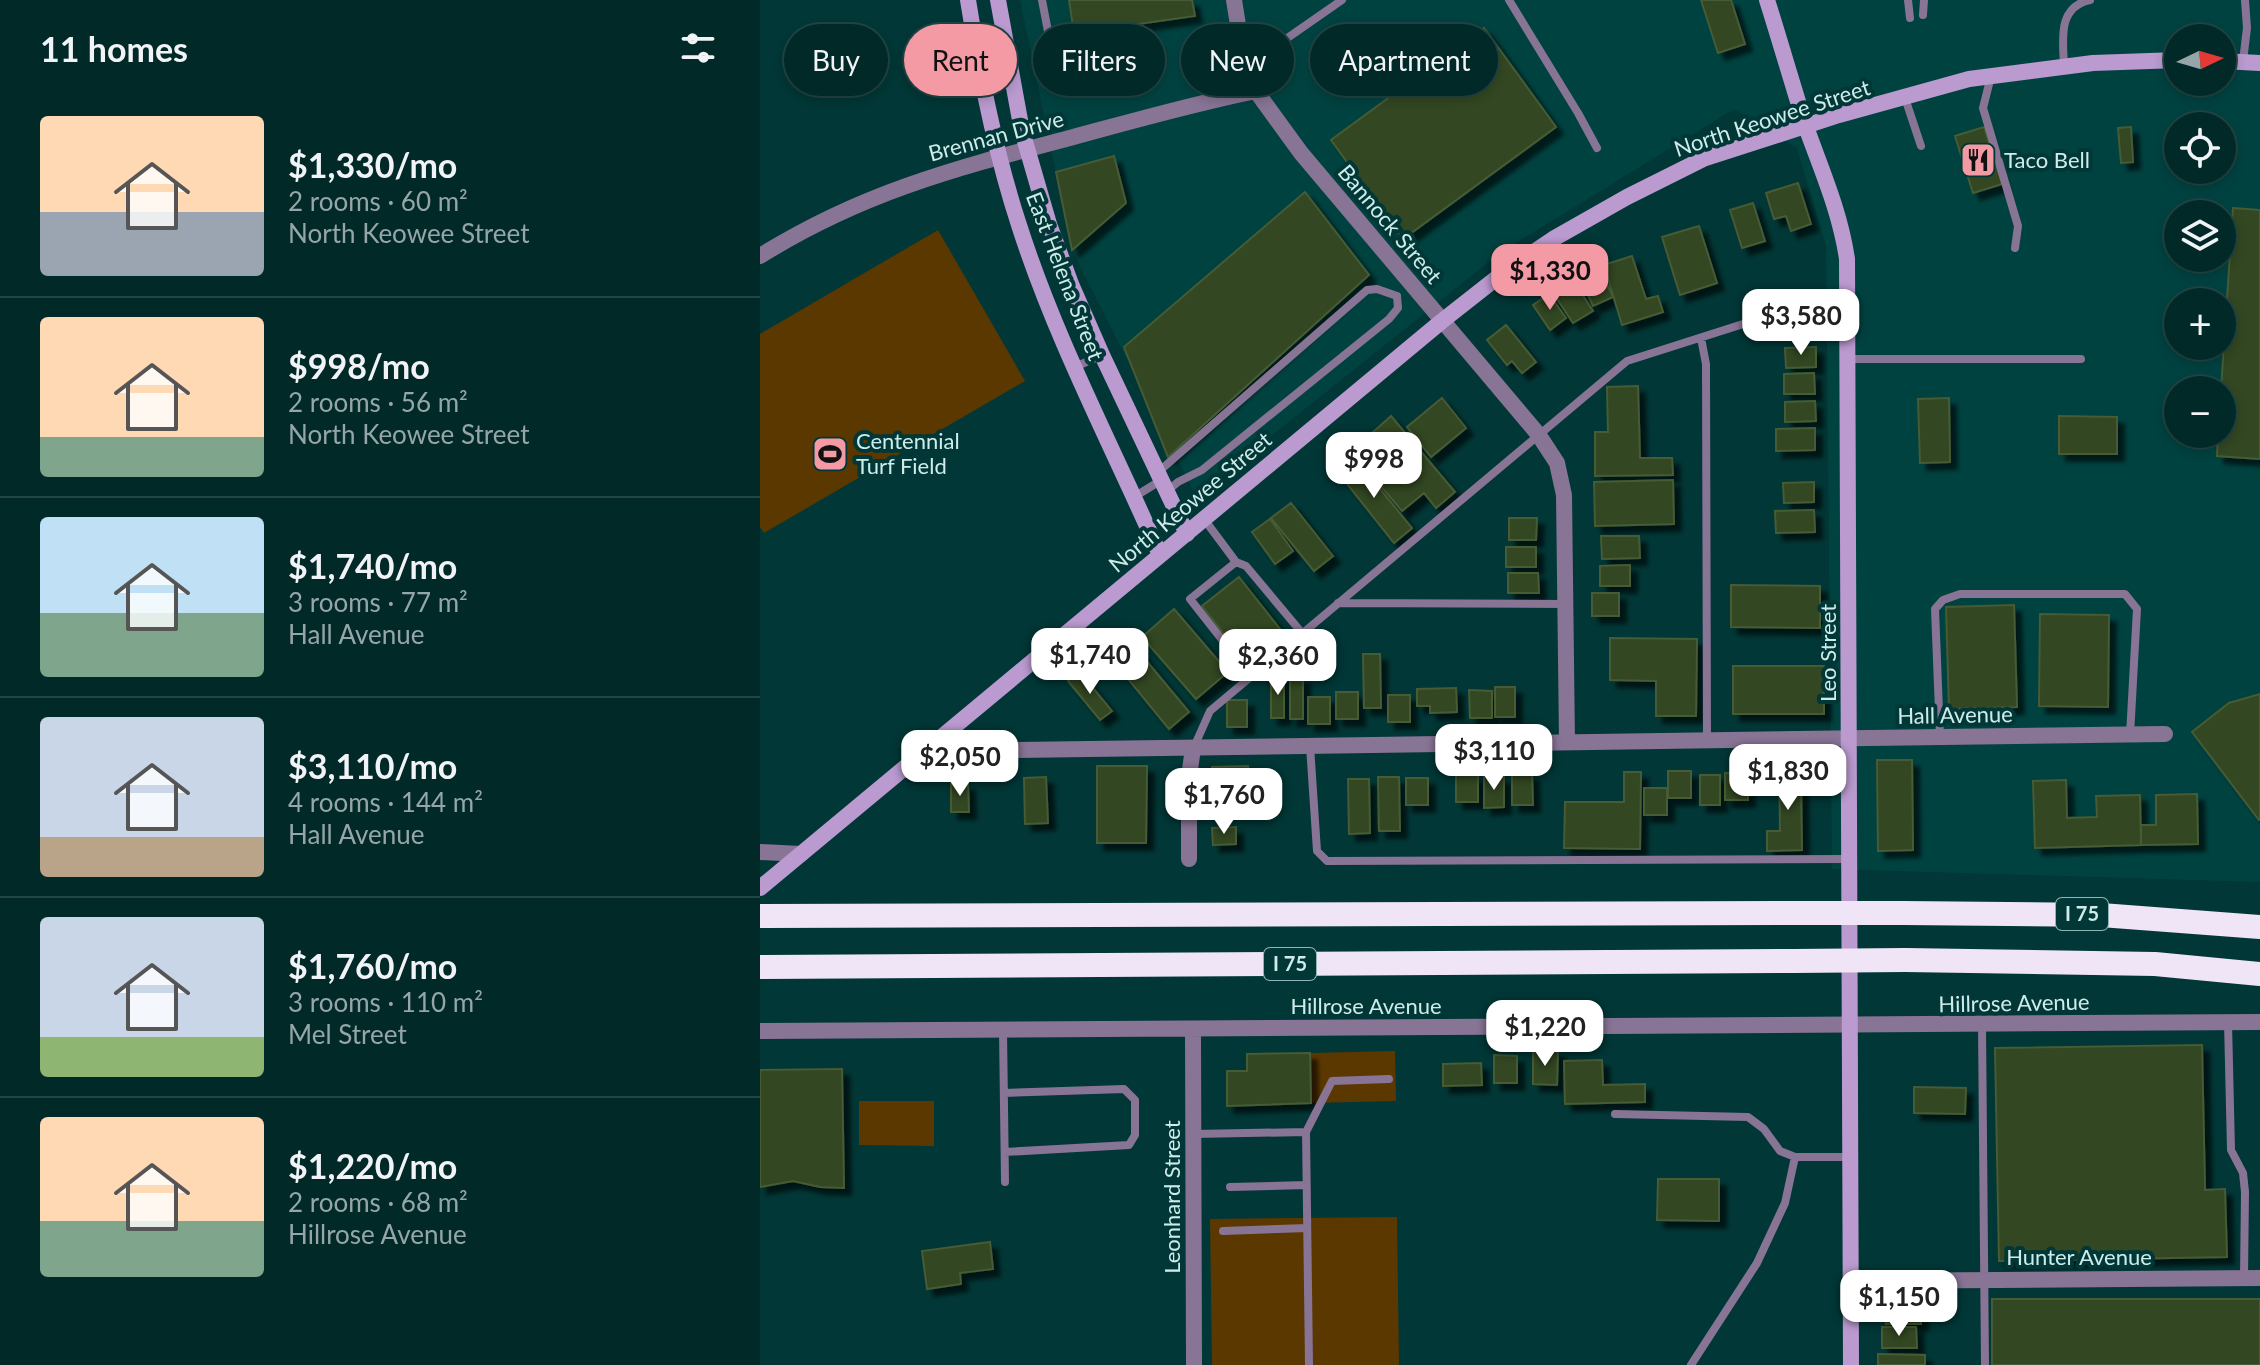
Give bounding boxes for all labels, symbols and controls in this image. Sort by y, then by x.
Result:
chip: Buy [784,24,888,96]
chip: Rent [904,24,1017,96]
chip: Filters [1033,24,1165,96]
chip: New [1181,24,1294,96]
chip: Apartment [1310,24,1498,96]
north arrow [2164,24,2236,96]
map controls [2164,24,2236,448]
icon: filters [676,26,720,70]
text: 11 homes [40,28,188,69]
street label: North Keowee Street [1671,73,1873,162]
street label: Brennan Drive [925,104,1066,167]
button: locate [2164,112,2236,184]
restaurant icon: Taco Bell [1959,141,1997,179]
text: $1,330/mo [288,144,457,185]
place label: Taco Bell [2004,146,2090,173]
icon: home [104,148,200,244]
street label: Bannock Street [1333,159,1448,289]
text: 2 rooms · 60 m² [288,185,468,217]
street label: East Helena Street [1021,188,1110,364]
button: layers [2164,200,2236,272]
text: North Keowee Street [288,217,529,249]
pin: $1,330 [1485,244,1615,312]
text: $1,330 [1509,254,1591,286]
button: + [2164,288,2236,360]
pin: $3,580 [1736,289,1866,357]
text: $3,580 [1760,299,1842,331]
text: $998/mo [288,345,430,386]
icon: home [104,349,200,445]
button: − [2164,376,2236,448]
text: 2 rooms · 56 m² [288,386,468,418]
text: North Keowee Street [288,418,529,450]
street label: North Keowee Street [1103,426,1277,578]
place label: Centennial Turf Field [856,427,960,479]
pin: $998 [1327,432,1421,500]
sports icon: Centennial Turf Field [811,435,849,473]
text: $998 [1344,442,1404,474]
text: $1,740/mo [288,545,457,586]
icon: home [104,549,200,645]
text: 3 rooms · 77 m² [288,586,468,618]
street label: Leo Street [1814,604,1841,702]
text: Hall Avenue [288,618,425,650]
pin: $1,740 [1025,628,1155,696]
pin: $2,360 [1213,629,1343,697]
text: $1,740 [1049,638,1131,670]
text: $2,360 [1237,639,1319,671]
street label: Hall Avenue [1897,700,2013,729]
pin: $3,110 [1429,724,1559,792]
pin: $2,050 [895,730,1025,798]
text: $3,110 [1453,734,1535,766]
text: $2,050 [919,740,1001,772]
pin: $1,830 [1723,744,1853,812]
text: $3,110/mo [288,745,457,786]
icon: home [104,749,200,845]
text: $1,830 [1747,754,1829,786]
pin: $1,760 [1159,768,1289,836]
text: $1,760 [1183,778,1265,810]
text: 4 rooms · 144 m² [288,786,483,818]
text: Hall Avenue [288,818,425,850]
road number: I 75 [2056,898,2108,930]
text: $1,760/mo [288,945,457,986]
road number: I 75 [1264,948,1316,980]
icon: home [104,949,200,1045]
text: 3 rooms · 110 m² [288,986,483,1018]
street label: Hillrose Avenue [1938,988,2090,1017]
street label: Hillrose Avenue [1290,992,1442,1019]
pin: $1,220 [1480,1000,1610,1068]
text: $1,220 [1504,1010,1586,1042]
text: Mel Street [288,1018,407,1050]
street label: Leonhard Street [1158,1120,1185,1274]
text: $1,220/mo [288,1145,457,1186]
icon: home [104,1149,200,1245]
text: 2 rooms · 68 m² [288,1186,468,1218]
text: Hillrose Avenue [288,1218,467,1250]
street label: Hunter Avenue [2006,1243,2152,1270]
pin: $1,150 [1834,1270,1964,1338]
text: $1,150 [1858,1280,1940,1312]

